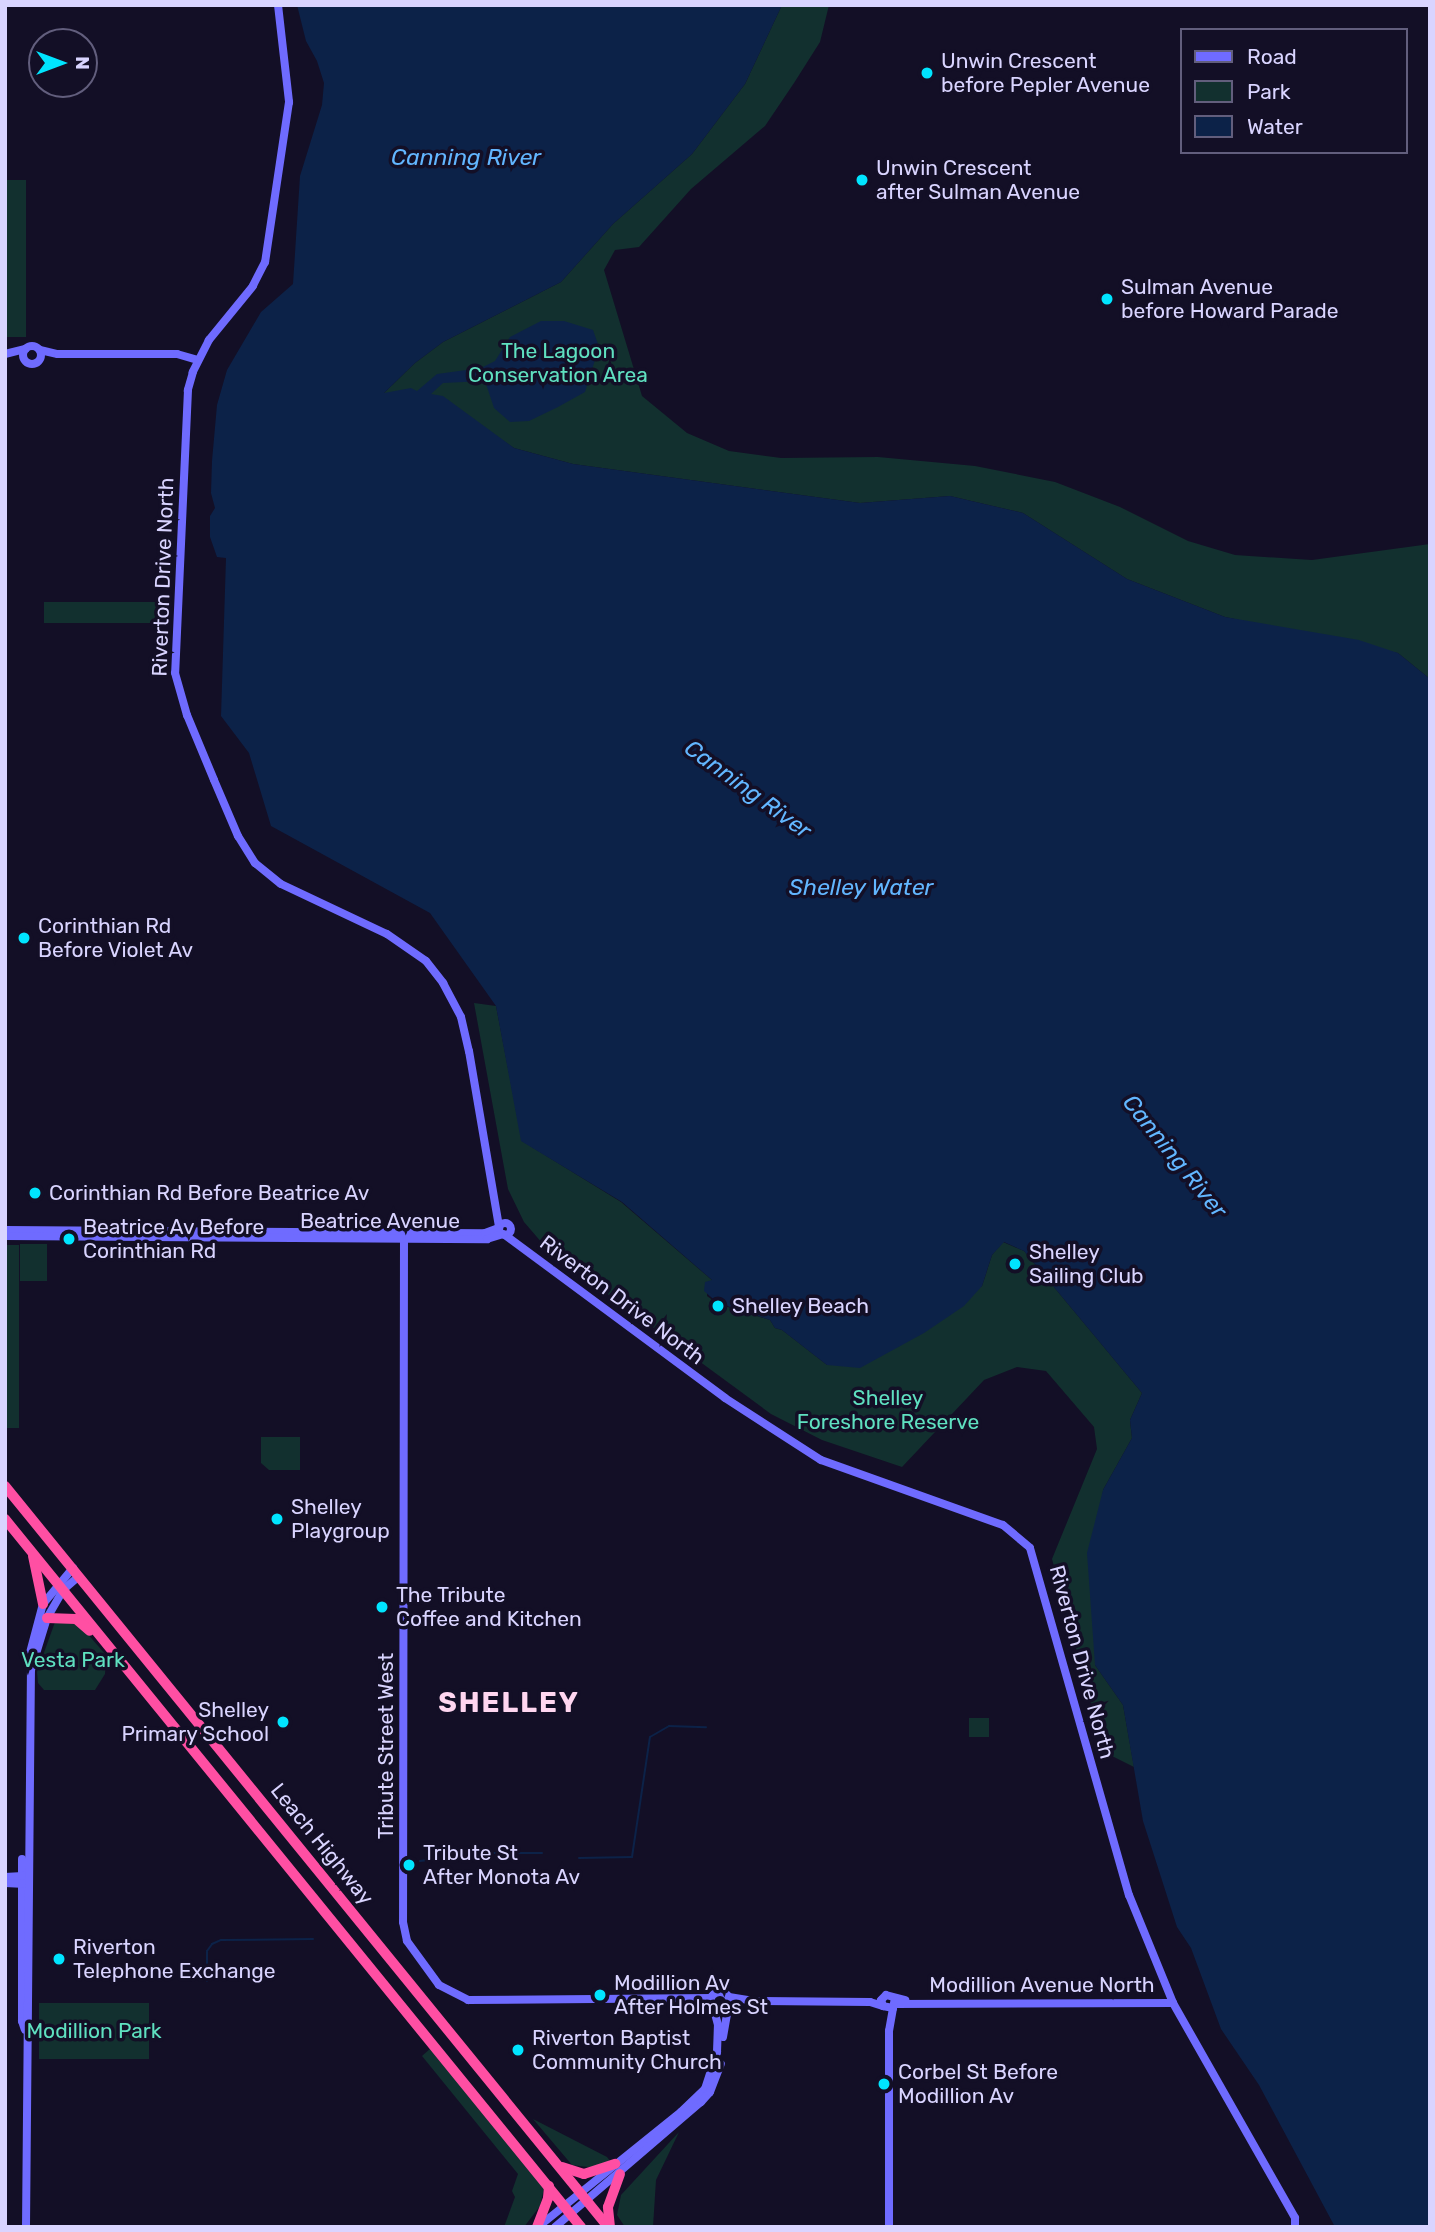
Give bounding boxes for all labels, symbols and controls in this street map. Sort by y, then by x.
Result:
north arrow [28,28,98,98]
legend [1180,28,1407,154]
text: Road [1247,44,1297,69]
place label: Unwin Crescent before Pepler Avenue [941,48,1151,98]
text: N [71,56,94,70]
marker: Unwin Crescent before Pepler Avenue [919,65,935,81]
text: Park [1247,79,1291,104]
text: Water [1247,114,1303,139]
water label: Canning River [391,143,541,171]
place label: Unwin Crescent after Sulman Avenue [876,155,1081,205]
marker: Unwin Crescent after Sulman Avenue [854,172,870,188]
place label: Sulman Avenue before Howard Parade [1121,274,1339,324]
marker: Sulman Avenue before Howard Parade [1099,291,1115,307]
park label: The Lagoon Conservation Area [468,338,648,388]
street label: Riverton Drive North [147,477,179,677]
water label: Canning River [679,734,817,844]
water label: Shelley Water [788,873,934,901]
place label: Corinthian Rd Before Violet Av [38,913,194,963]
marker: Corinthian Rd Before Violet Av [16,930,32,946]
water label: Canning River [1117,1089,1233,1223]
place label: Corinthian Rd Before Beatrice Av [49,1180,370,1206]
marker: Corinthian Rd Before Beatrice Av [27,1185,43,1201]
street label: Beatrice Avenue [300,1208,460,1234]
place label: Beatrice Av Before Corinthian Rd [83,1214,265,1264]
street label: Riverton Drive North [535,1230,709,1370]
marker: Beatrice Av Before Corinthian Rd [61,1231,77,1247]
place label: Shelley Sailing Club [1029,1239,1144,1289]
marker: Shelley Sailing Club [1007,1256,1023,1272]
place label: Shelley Beach [732,1293,870,1319]
marker: Shelley Beach [710,1298,726,1314]
park label: Shelley Foreshore Reserve [797,1385,979,1435]
place label: Shelley Playgroup [291,1494,390,1544]
marker: Shelley Playgroup [269,1511,285,1527]
street label: Riverton Drive North [1044,1563,1120,1761]
place label: The Tribute Coffee and Kitchen [396,1582,582,1632]
marker: The Tribute Coffee and Kitchen [374,1599,390,1615]
park label: Vesta Park [21,1647,125,1673]
street label: Tribute Street West [373,1653,399,1839]
district label: SHELLEY [439,1686,579,1720]
place label: Shelley Primary School [121,1697,269,1747]
marker: Shelley Primary School [275,1714,291,1730]
street label: Leach Highway [265,1778,379,1910]
place label: Tribute St After Monota Av [423,1840,581,1890]
marker: Tribute St After Monota Av [401,1857,417,1873]
place label: Riverton Telephone Exchange [73,1934,275,1984]
marker: Riverton Telephone Exchange [51,1951,67,1967]
place label: Modillion Av After Holmes St [614,1970,769,2020]
street label: Modillion Avenue North [929,1972,1155,1998]
marker: Modillion Av After Holmes St [592,1987,608,2003]
park label: Modillion Park [26,2018,162,2044]
place label: Riverton Baptist Community Church [532,2025,722,2075]
marker: Riverton Baptist Community Church [510,2042,526,2058]
place label: Corbel St Before Modillion Av [898,2059,1058,2109]
marker: Corbel St Before Modillion Av [876,2076,892,2092]

